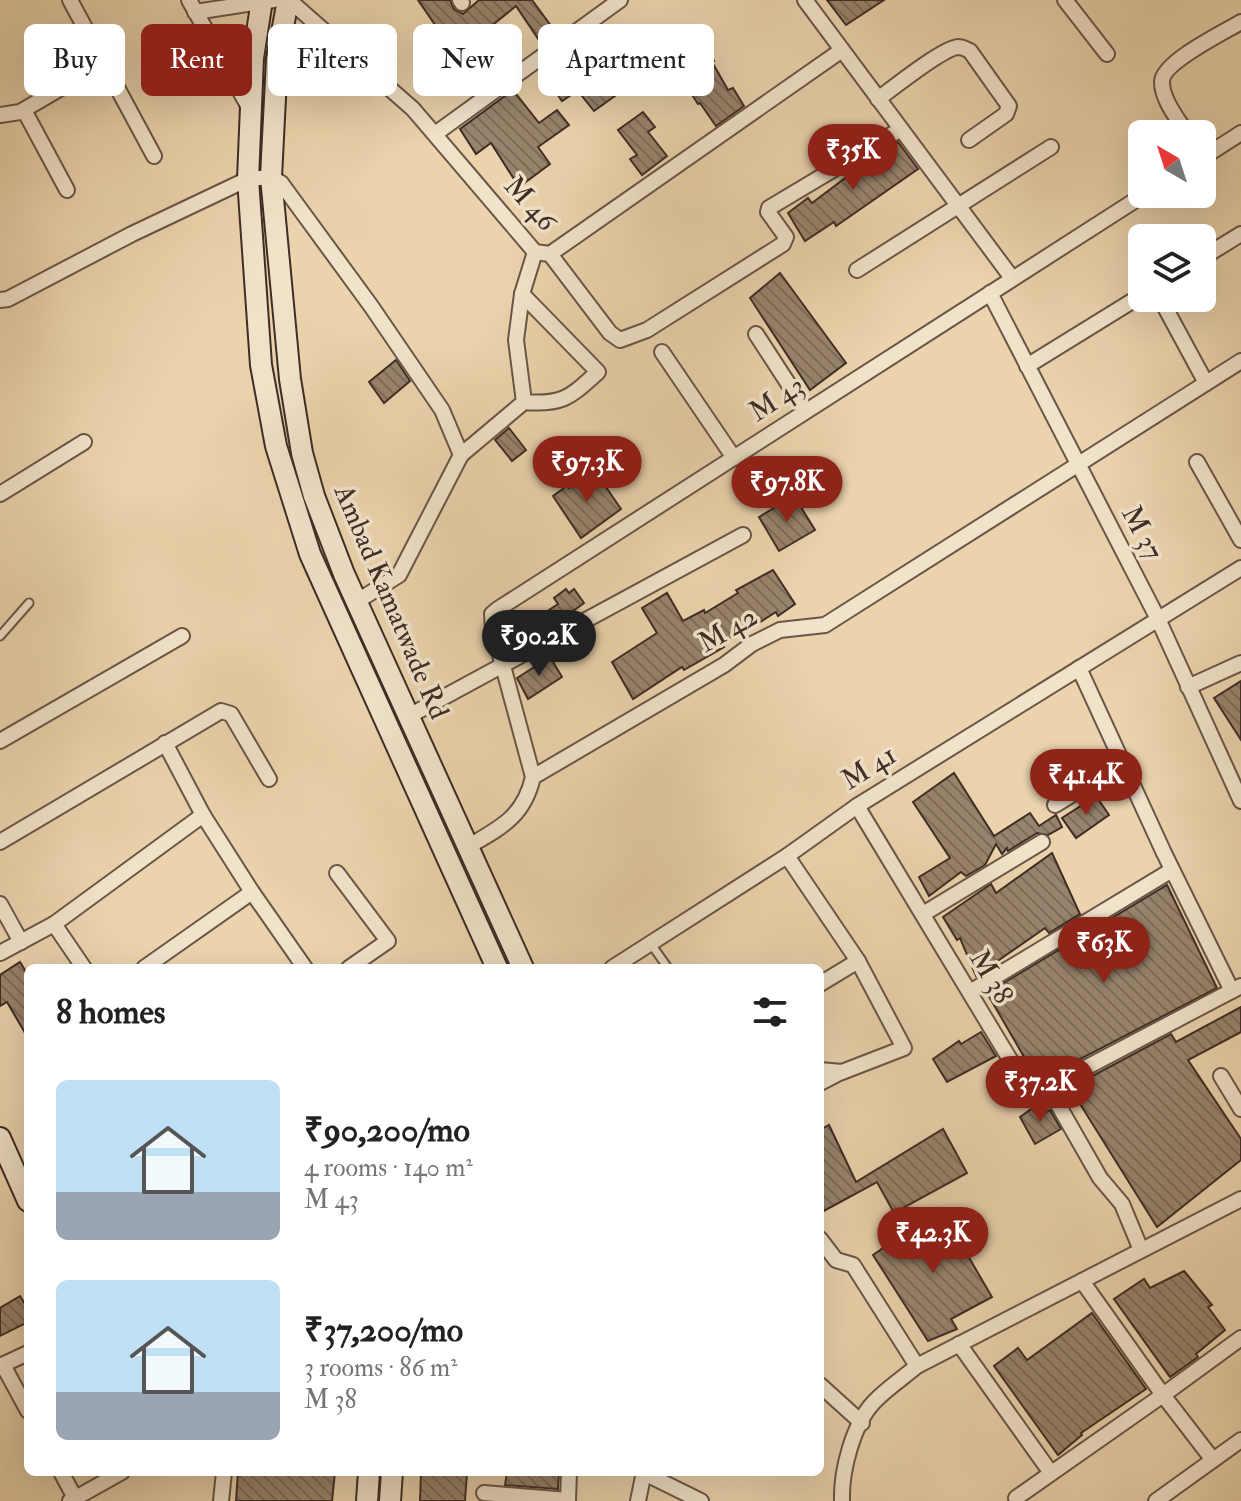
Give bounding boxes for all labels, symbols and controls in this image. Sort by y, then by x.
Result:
chip: Buy [24,24,125,96]
chip: Rent [141,24,252,96]
chip: Filters [268,24,397,96]
chip: New [413,24,522,96]
chip: Apartment [538,24,714,96]
north arrow [1128,120,1216,208]
map controls [1128,120,1216,312]
pin: ₹35K [806,124,900,192]
text: ₹35K [826,134,880,166]
street label: M 46 [496,169,565,240]
button: layers [1128,224,1216,312]
street label: M 43 [743,368,811,430]
pin: ₹97.3K [522,436,652,504]
text: ₹97.3K [551,446,623,478]
pin: ₹97.8K [722,456,852,524]
text: ₹97.8K [750,466,824,498]
street label: Ambad Kamatwade Rd [325,479,456,725]
street label: M 37 [1113,500,1171,566]
street label: M 42 [692,599,764,661]
pin: ₹90.2K [474,610,604,678]
text: ₹90.2K [500,620,578,652]
street label: M 41 [835,738,903,798]
pin: ₹41.4K [1021,749,1151,817]
text: ₹41.4K [1048,759,1124,791]
pin: ₹63K [1057,917,1151,985]
text: ₹63K [1076,927,1132,959]
street label: M 38 [961,944,1021,1010]
icon: filters [748,990,792,1034]
text: 8 homes [56,991,165,1034]
pin: ₹37.2K [975,1056,1105,1124]
text: ₹37.2K [1004,1066,1076,1098]
text: ₹90,200/mo [304,1109,470,1152]
icon: home [120,1112,216,1208]
text: 4 rooms · 140 m² [304,1152,473,1184]
text: M 43 [304,1184,359,1216]
pin: ₹42.3K [868,1207,998,1275]
text: ₹42.3K [895,1217,971,1249]
text: ₹37,200/mo [304,1309,463,1352]
icon: home [120,1312,216,1408]
text: 3 rooms · 86 m² [304,1352,458,1384]
text: M 38 [304,1384,357,1416]

